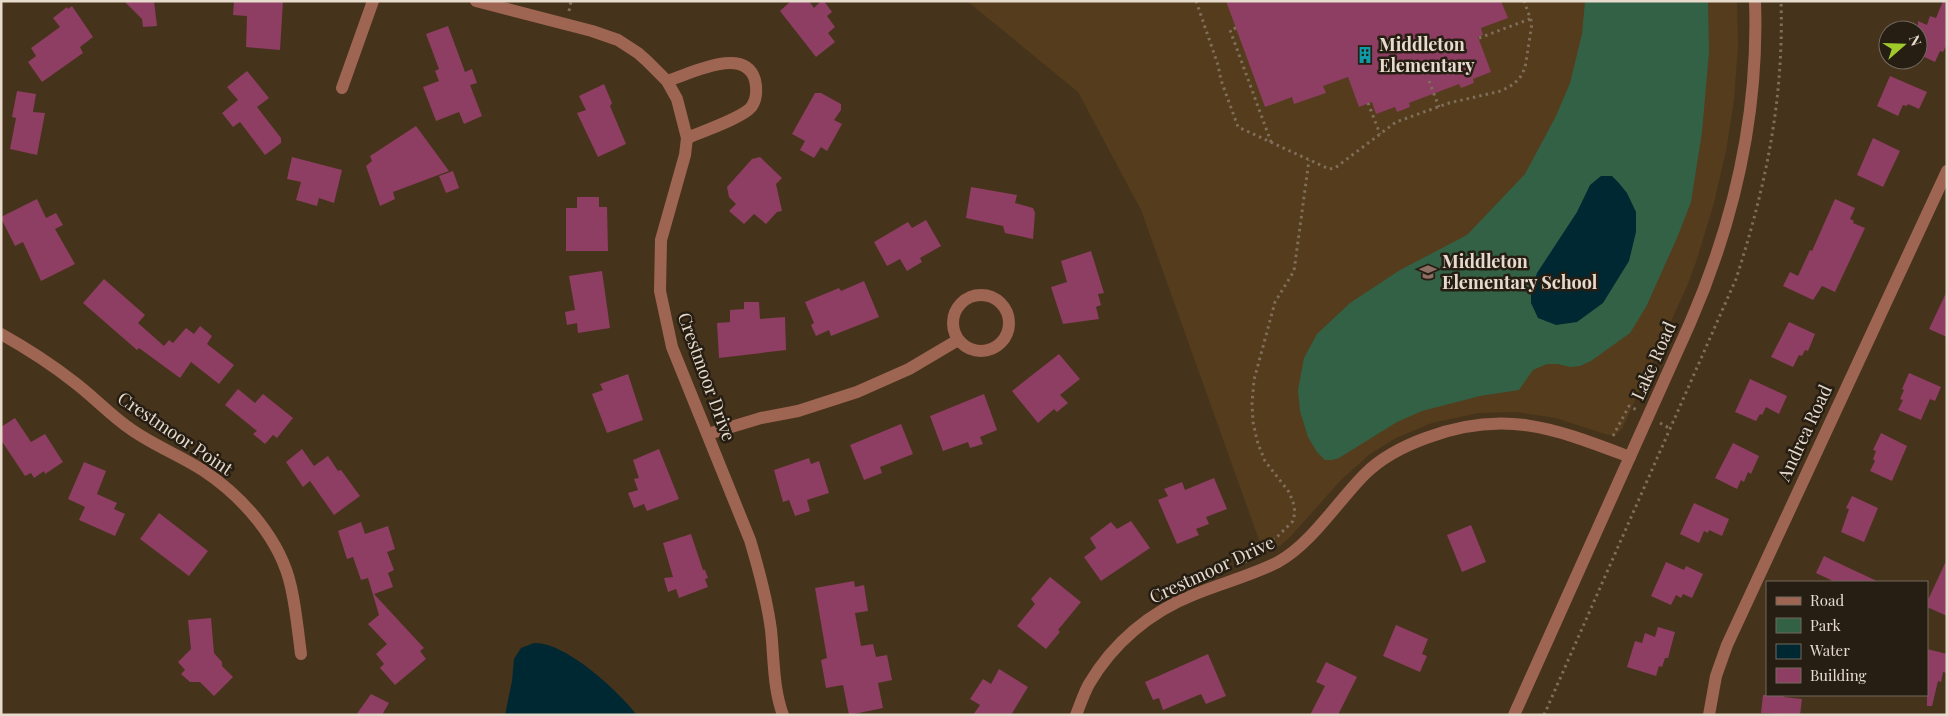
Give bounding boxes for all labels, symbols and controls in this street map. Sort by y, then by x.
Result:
north arrow [1878,20,1928,70]
place label: Middleton Elementary [1379,32,1475,77]
text: N [1905,32,1926,48]
building icon: Middleton Elementary [1355,45,1375,65]
place label: Middleton Elementary School [1442,249,1598,294]
school or university icon: Middleton Elementary School [1418,262,1438,282]
street label: Crestmoor Drive [673,309,741,444]
street label: Lake Road [1625,317,1681,404]
street label: Andrea Road [1771,380,1837,485]
street label: Crestmoor Point [113,386,238,481]
street label: Crestmoor Drive [1145,530,1278,609]
legend [1766,581,1928,696]
text: Road [1810,590,1844,610]
text: Park [1810,615,1842,635]
text: Water [1809,640,1850,660]
text: Building [1810,665,1867,685]

